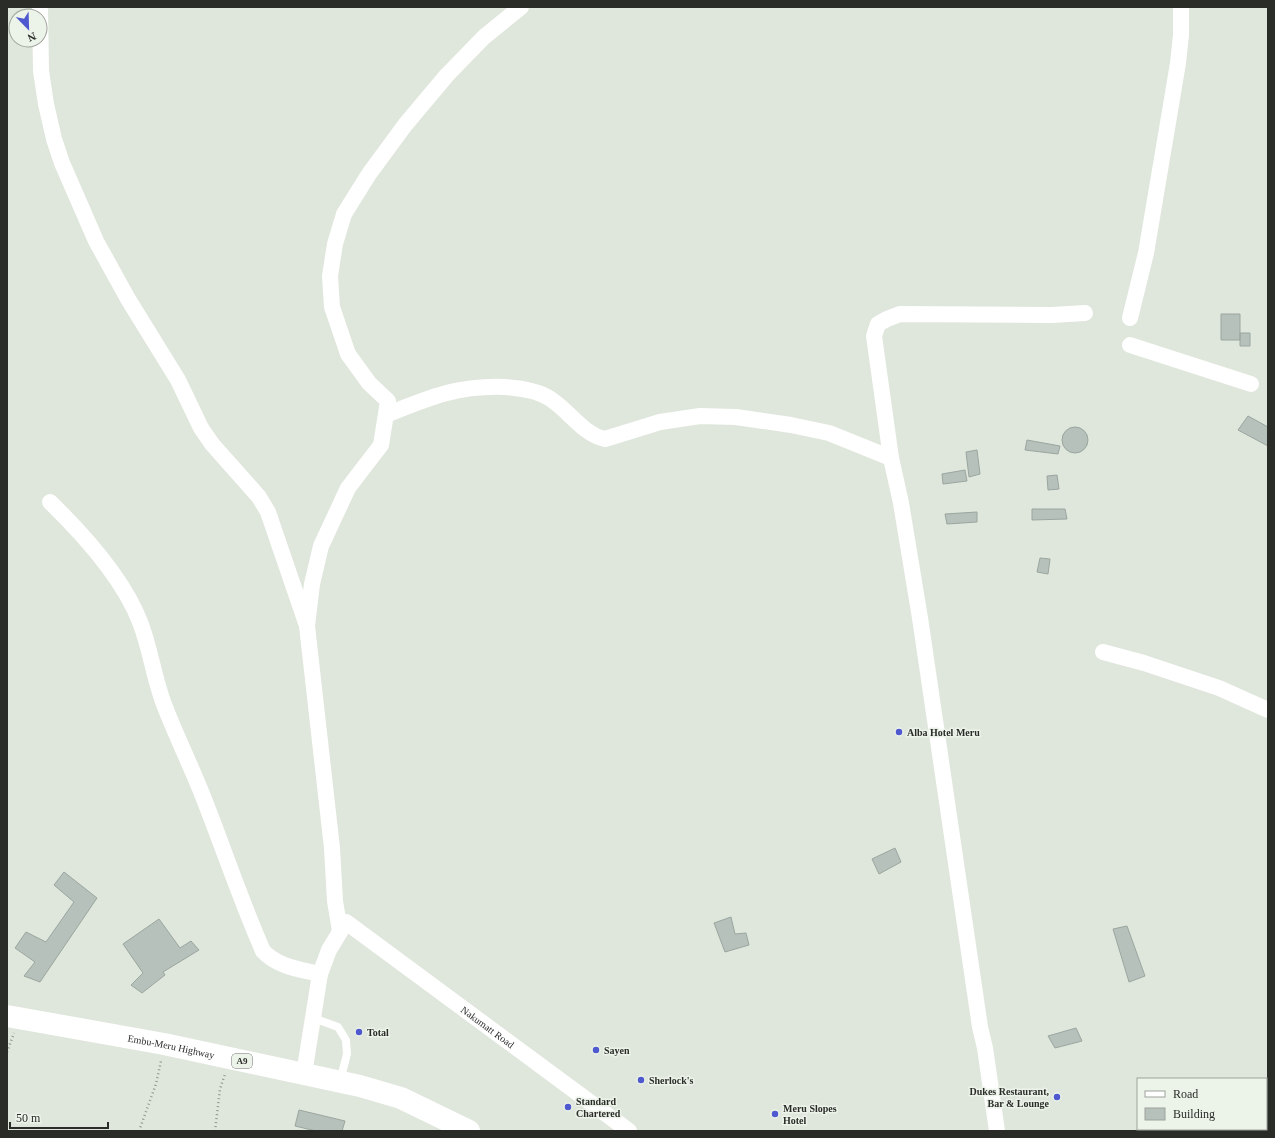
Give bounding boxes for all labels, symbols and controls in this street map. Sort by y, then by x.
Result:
north arrow [8,8,48,48]
text: N [26,30,38,44]
marker: Alba Hotel Meru [894,727,904,737]
place label: Alba Hotel Meru [907,727,980,738]
street label: Nakumatt Road [459,1004,516,1050]
marker: Total [354,1027,364,1037]
place label: Total [367,1027,389,1038]
street label: Embu-Meru Highway [127,1033,215,1061]
marker: Sayen [591,1045,601,1055]
place label: Sayen [604,1045,630,1056]
road number: A9 [232,1054,252,1068]
marker: Sherlock's [636,1075,646,1085]
place label: Sherlock's [649,1075,694,1086]
legend [1137,1078,1267,1130]
place label: Dukes Restaurant, Bar & Lounge [970,1086,1050,1109]
text: Road [1173,1087,1198,1101]
marker: Dukes Restaurant, Bar & Lounge [1052,1092,1062,1102]
place label: Standard Chartered [576,1096,621,1119]
marker: Standard Chartered [563,1102,573,1112]
place label: Meru Slopes Hotel [783,1103,837,1126]
scale bar [10,1104,108,1130]
text: Building [1173,1107,1215,1121]
marker: Meru Slopes Hotel [770,1109,780,1119]
text: 50 m [16,1111,41,1125]

